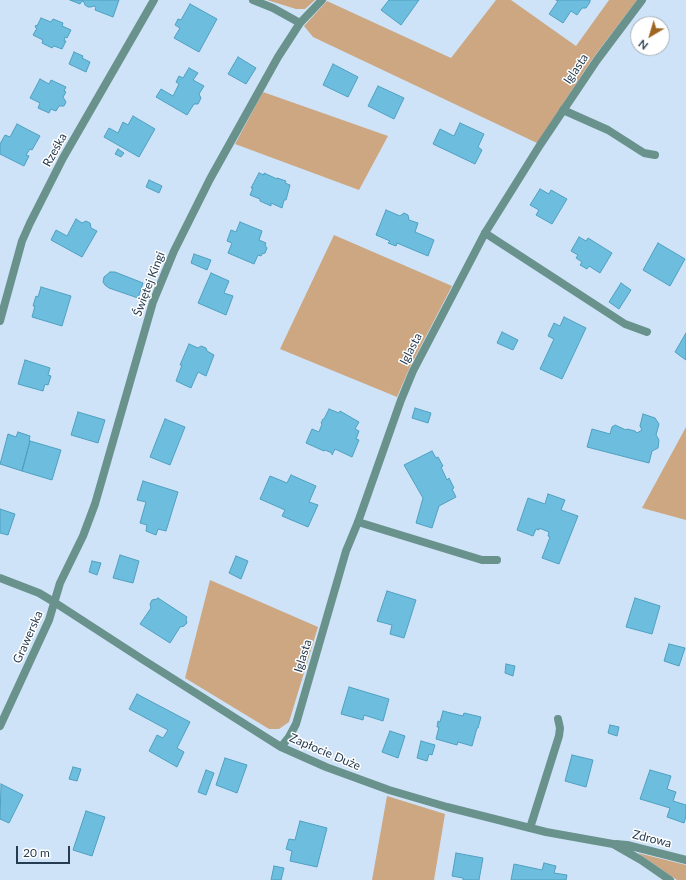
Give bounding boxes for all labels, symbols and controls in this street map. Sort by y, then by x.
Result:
north arrow [630,16,670,56]
text: N [636,37,650,53]
street label: Iglasta [561,51,591,87]
street label: Rześka [40,131,70,169]
street label: Świętej Kingi [130,250,168,318]
street label: Iglasta [397,331,425,367]
street label: Grawerska [10,608,46,666]
street label: Iglasta [291,638,315,674]
street label: Zapłocie Duże [287,731,363,773]
street label: Zdrowa [631,827,673,851]
scale bar [18,838,72,864]
text: 20 m [23,845,50,860]

